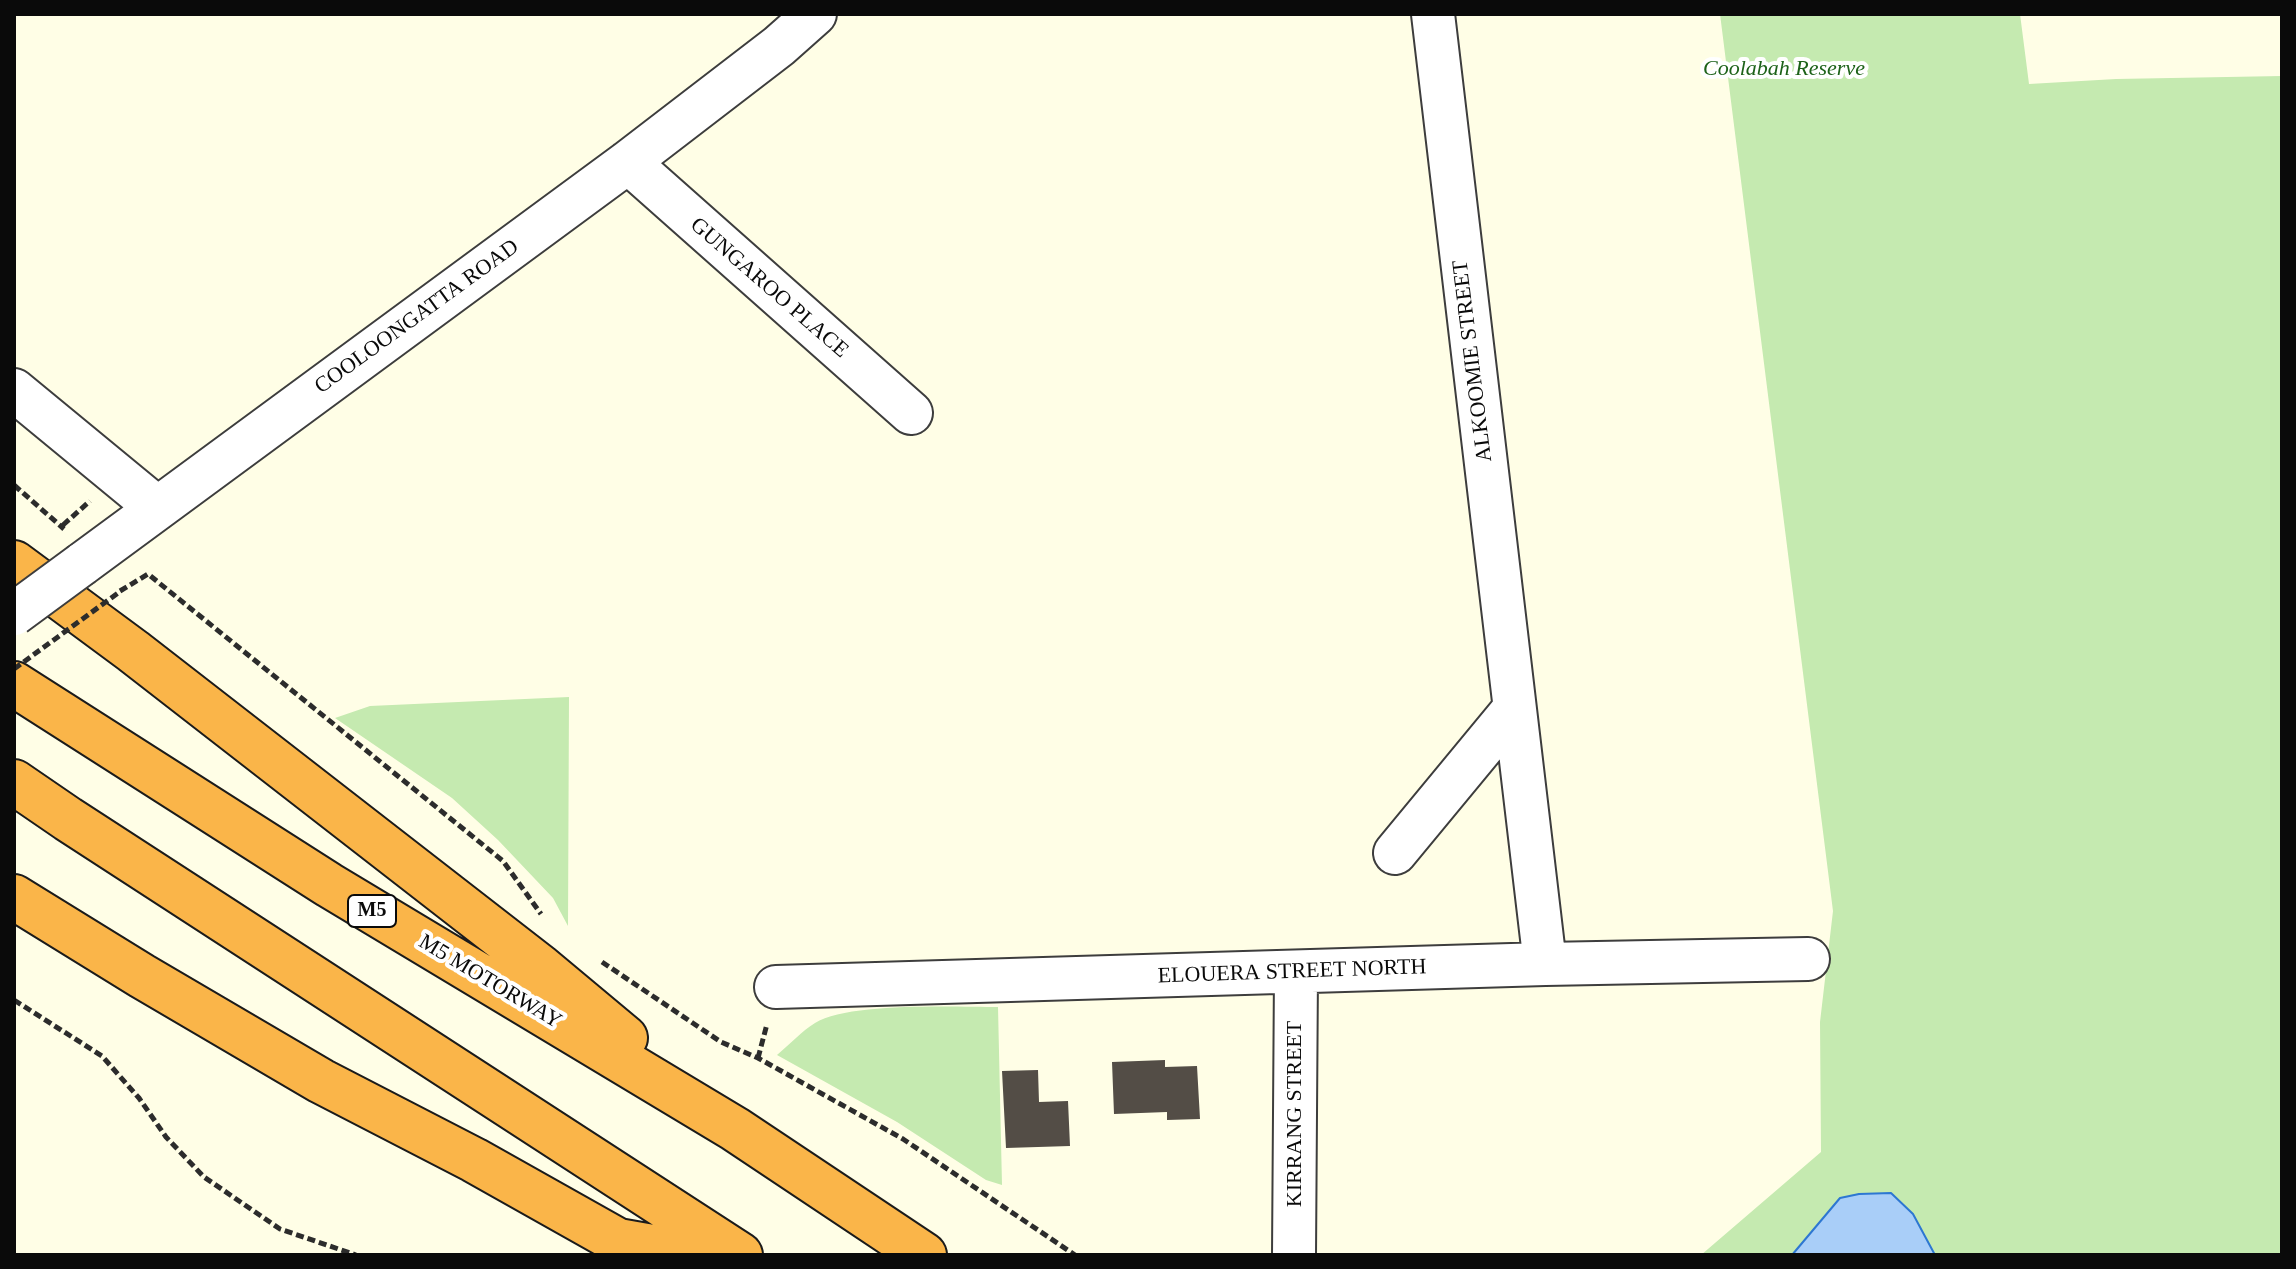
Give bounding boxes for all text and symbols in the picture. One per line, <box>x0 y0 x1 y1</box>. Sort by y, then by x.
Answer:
park label: Coolabah Reserve <box>1703 56 1865 82</box>
street label: GUNGAROO PLACE <box>684 212 854 364</box>
street label: COOLOONGATTA ROAD <box>310 234 524 400</box>
street label: ALKOOMIE STREET <box>1447 258 1499 464</box>
road number: M5 <box>348 895 396 927</box>
street label: M5 MOTORWAY <box>414 929 566 1035</box>
street label: ELOUERA STREET NORTH <box>1157 954 1427 990</box>
street label: KIRRANG STREET <box>1282 1021 1308 1207</box>

